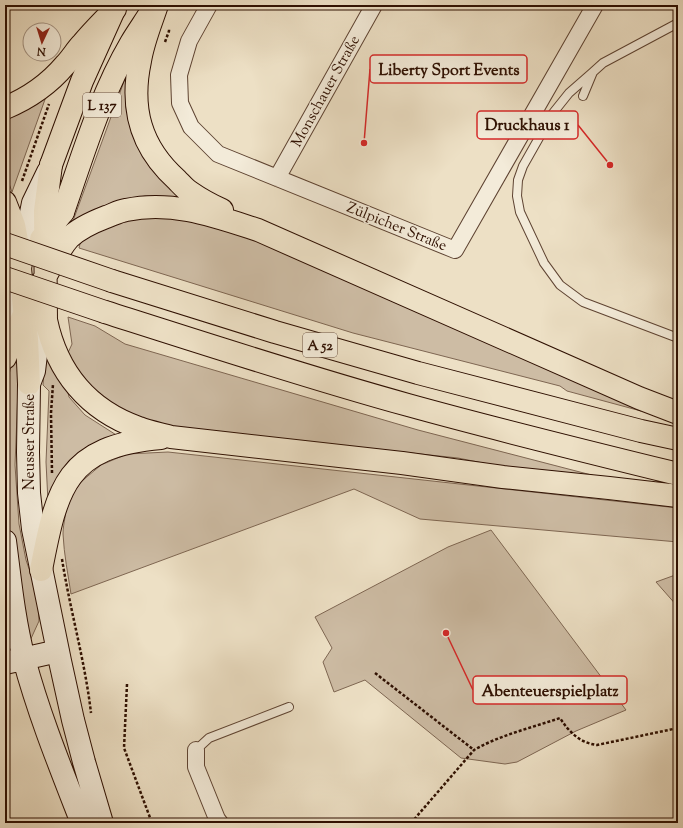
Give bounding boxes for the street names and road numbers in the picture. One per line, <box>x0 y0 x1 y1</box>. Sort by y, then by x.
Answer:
street label: Monschauer Straße <box>287 32 366 151</box>
road number: L 137 <box>83 93 121 117</box>
street label: Zülpicher Straße <box>343 198 450 257</box>
road number: A 52 <box>303 333 337 357</box>
street label: Neusser Straße <box>20 394 41 490</box>

